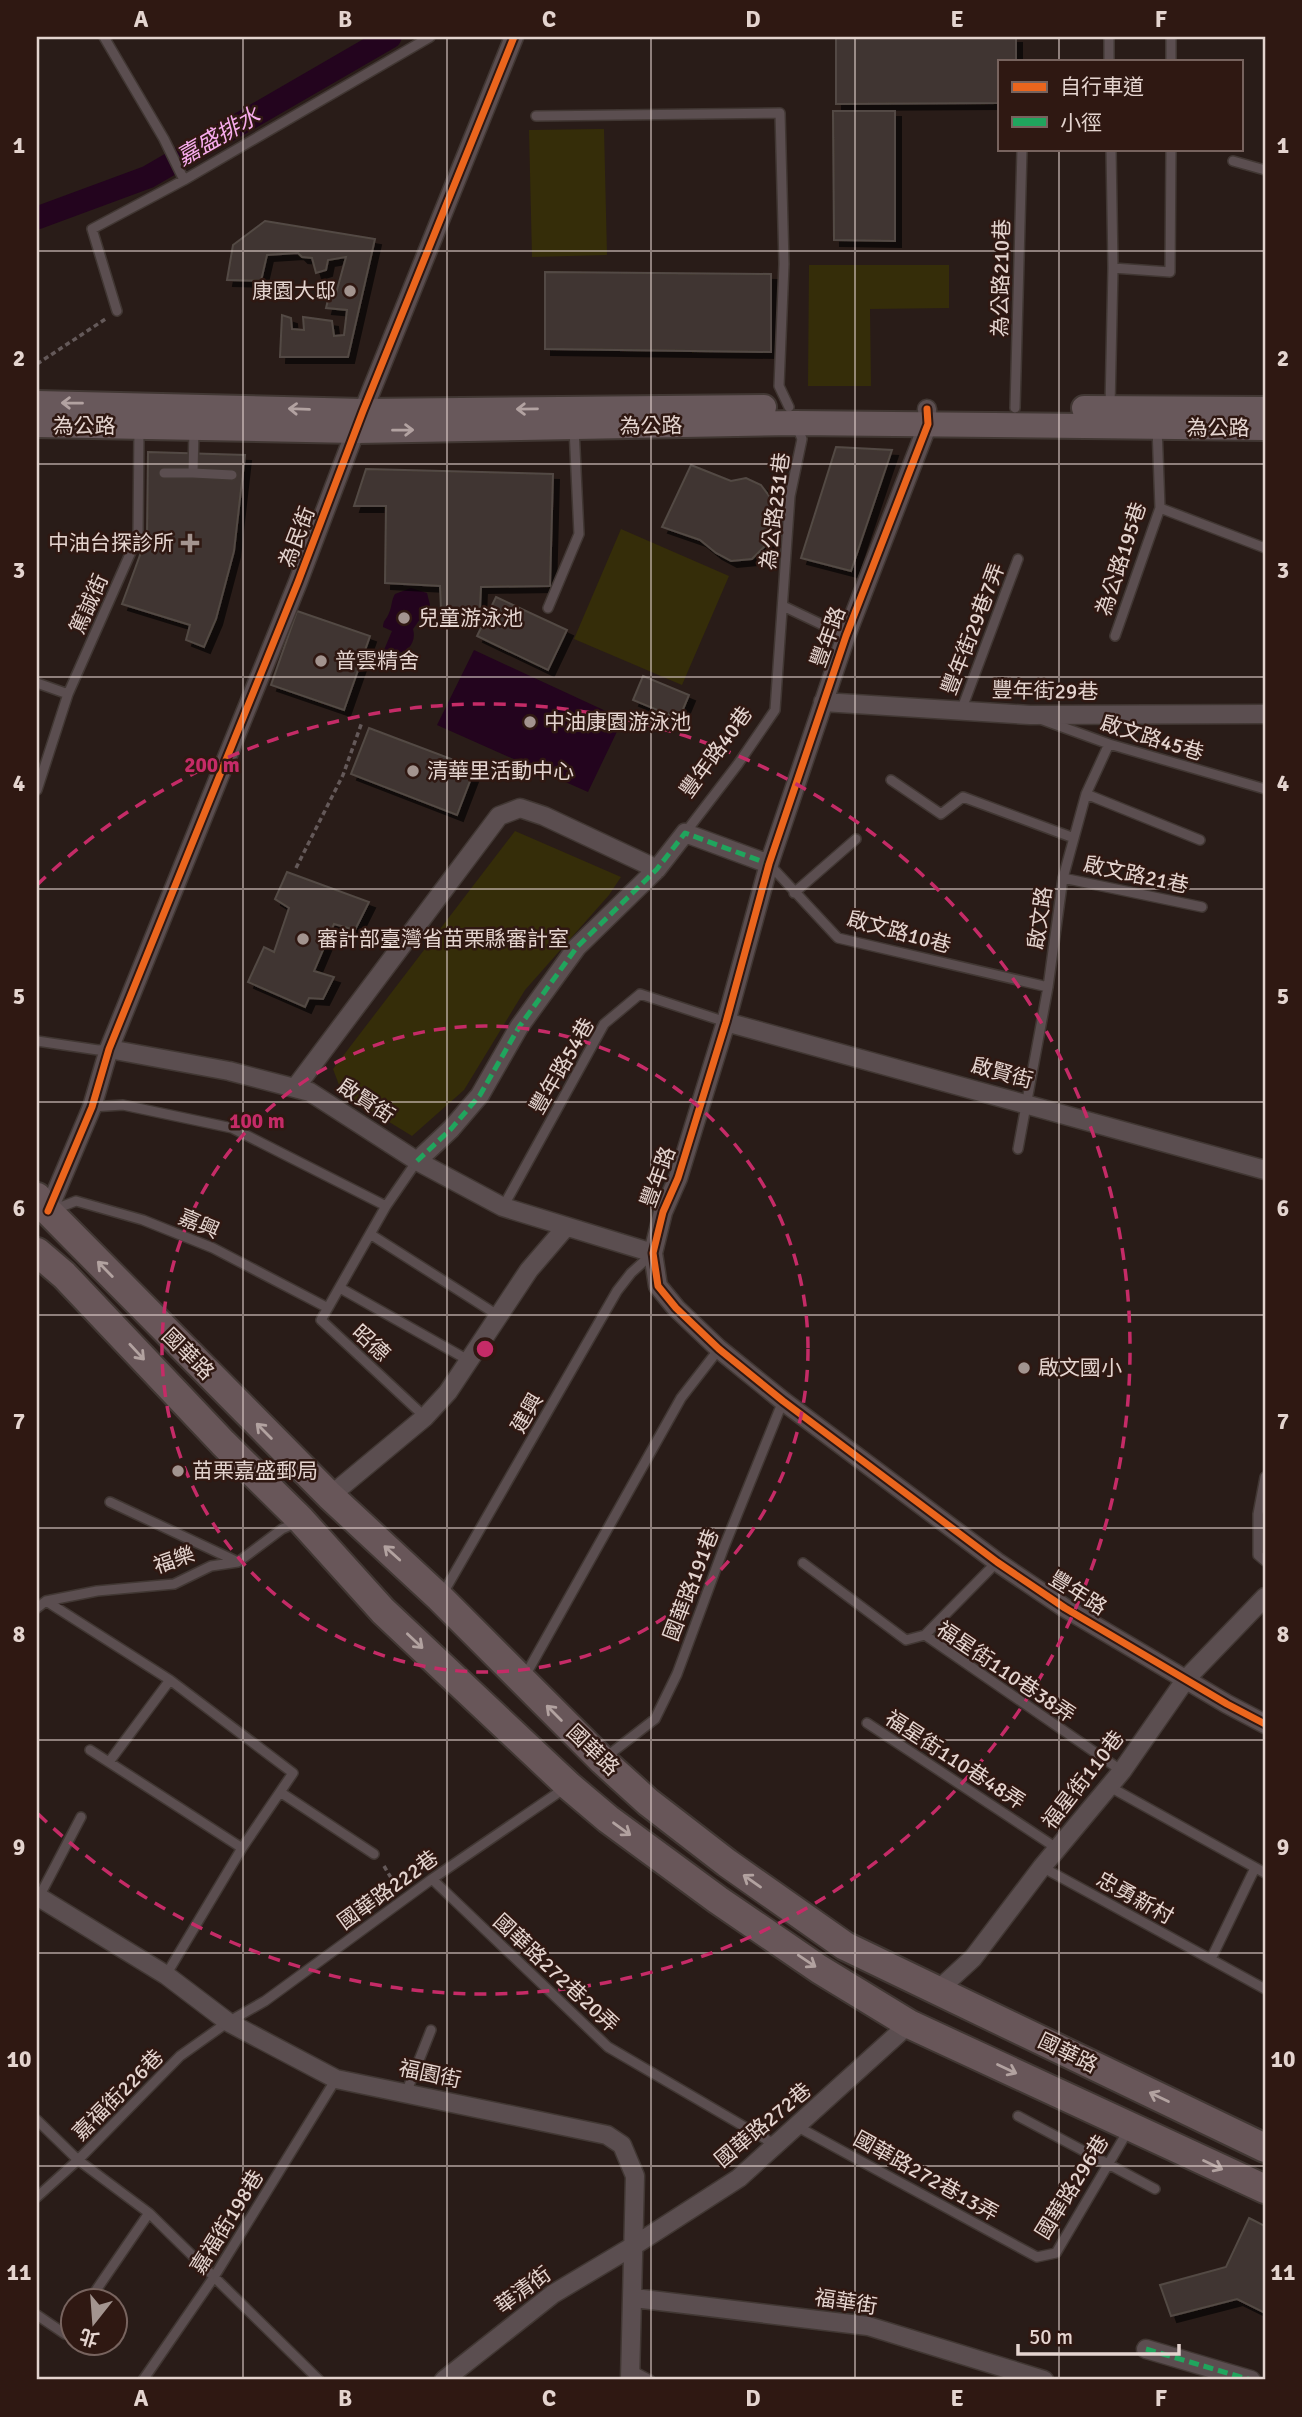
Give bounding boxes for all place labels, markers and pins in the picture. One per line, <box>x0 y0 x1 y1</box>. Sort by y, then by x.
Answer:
place label: 康園大邸 <box>252 278 336 304</box>
marker: 康園大邸 <box>342 283 358 299</box>
place label: 中油台探診所 <box>48 530 174 556</box>
marker: 中油台探診所 <box>180 533 200 553</box>
place label: 兒童游泳池 <box>418 605 523 631</box>
marker: 兒童游泳池 <box>396 610 412 626</box>
place label: 普雲精舍 <box>335 648 419 674</box>
marker: 普雲精舍 <box>313 653 329 669</box>
place label: 中油康園游泳池 <box>544 709 691 735</box>
marker: 中油康園游泳池 <box>522 714 538 730</box>
place label: 清華里活動中心 <box>427 758 574 784</box>
marker: 清華里活動中心 <box>405 763 421 779</box>
place label: 審計部臺灣省苗栗縣審計室 <box>317 926 569 952</box>
marker: 審計部臺灣省苗栗縣審計室 <box>295 931 311 947</box>
centre of rings <box>473 1337 497 1361</box>
place label: 啟文國小 <box>1038 1355 1122 1381</box>
marker: 啟文國小 <box>1016 1360 1032 1376</box>
place label: 苗栗嘉盛郵局 <box>192 1458 318 1484</box>
marker: 苗栗嘉盛郵局 <box>170 1463 186 1479</box>

